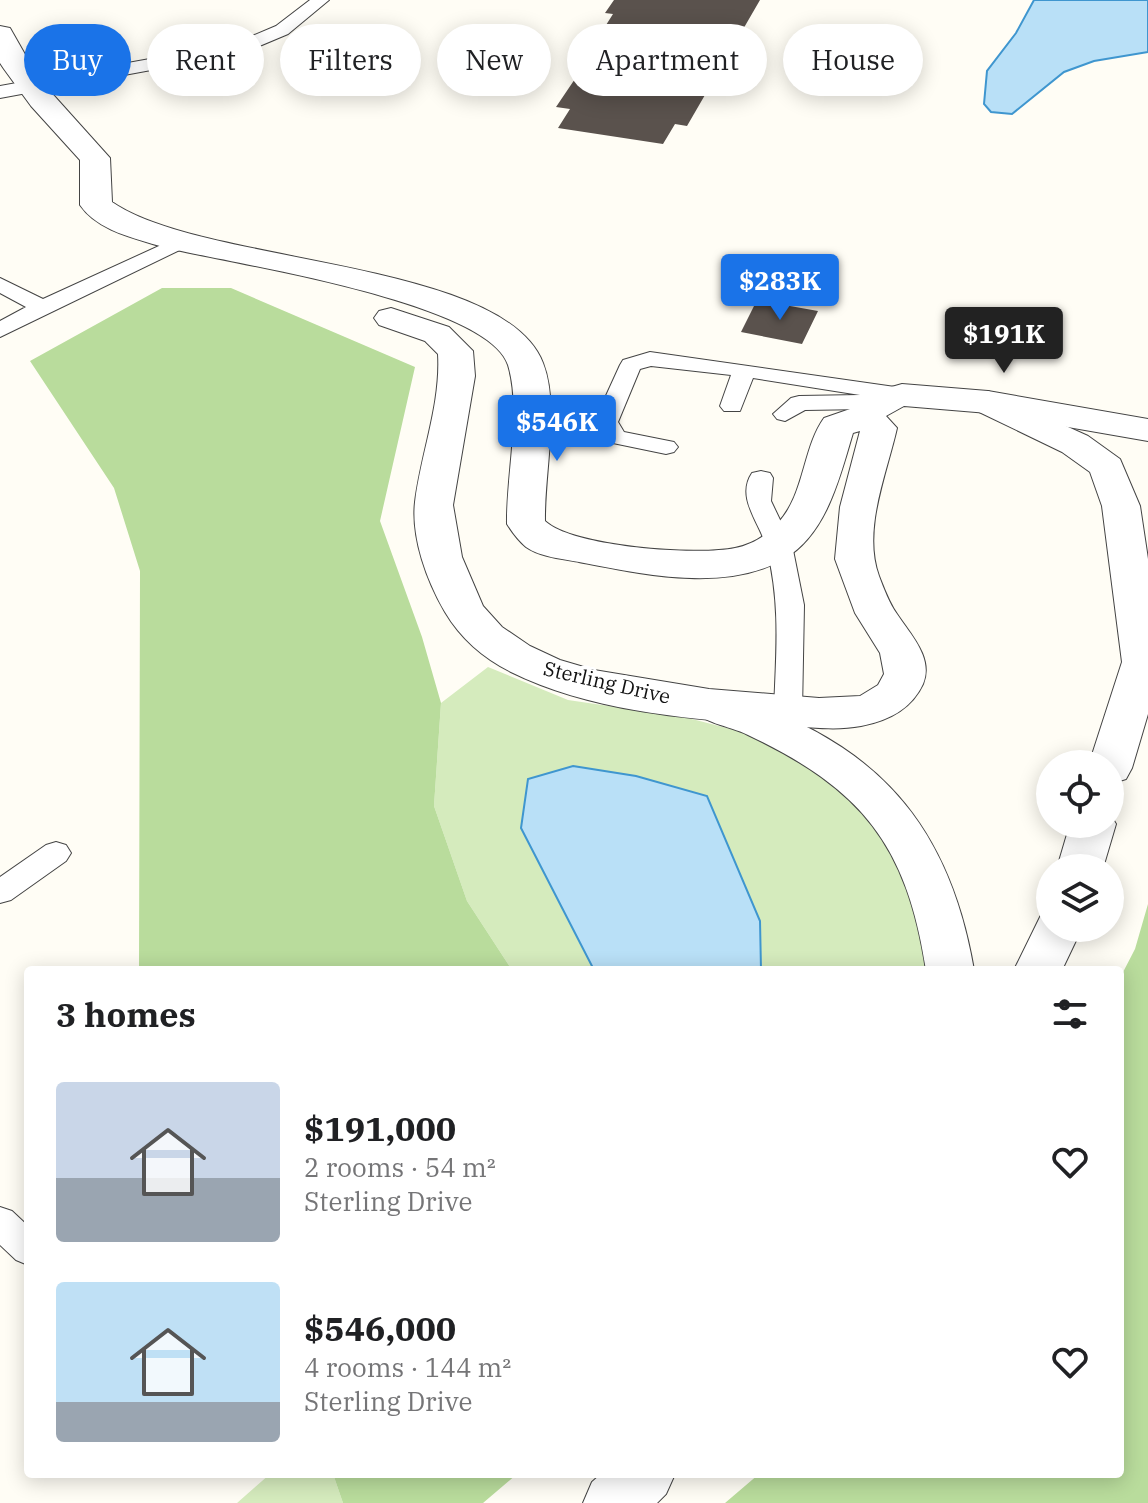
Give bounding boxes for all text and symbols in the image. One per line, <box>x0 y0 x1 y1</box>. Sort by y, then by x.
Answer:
chip: Buy <box>24 24 131 96</box>
chip: Rent <box>147 24 264 96</box>
chip: Filters <box>280 24 421 96</box>
chip: New <box>437 24 551 96</box>
chip: Apartment <box>567 24 767 96</box>
chip: House <box>783 24 923 96</box>
pin: $283K <box>724 254 836 322</box>
text: $283K <box>739 263 821 297</box>
pin: $191K <box>948 307 1060 375</box>
text: $191K <box>963 316 1045 350</box>
pin: $546K <box>501 395 613 463</box>
text: $546K <box>516 404 598 438</box>
street label: Sterling Drive <box>541 654 673 710</box>
map controls <box>1036 750 1124 942</box>
button: locate <box>1036 750 1124 838</box>
button: layers <box>1036 854 1124 942</box>
text: 3 homes <box>56 992 196 1036</box>
icon: filters <box>1048 992 1092 1036</box>
text: $191,000 <box>304 1106 456 1150</box>
icon: home <box>120 1114 216 1210</box>
icon: heart <box>1048 1140 1092 1184</box>
text: 2 rooms · 54 m² <box>304 1150 496 1184</box>
text: Sterling Drive <box>304 1184 472 1218</box>
text: $546,000 <box>304 1306 456 1350</box>
icon: home <box>120 1314 216 1410</box>
icon: heart <box>1048 1340 1092 1384</box>
text: 4 rooms · 144 m² <box>304 1350 511 1384</box>
text: Sterling Drive <box>304 1384 472 1418</box>

